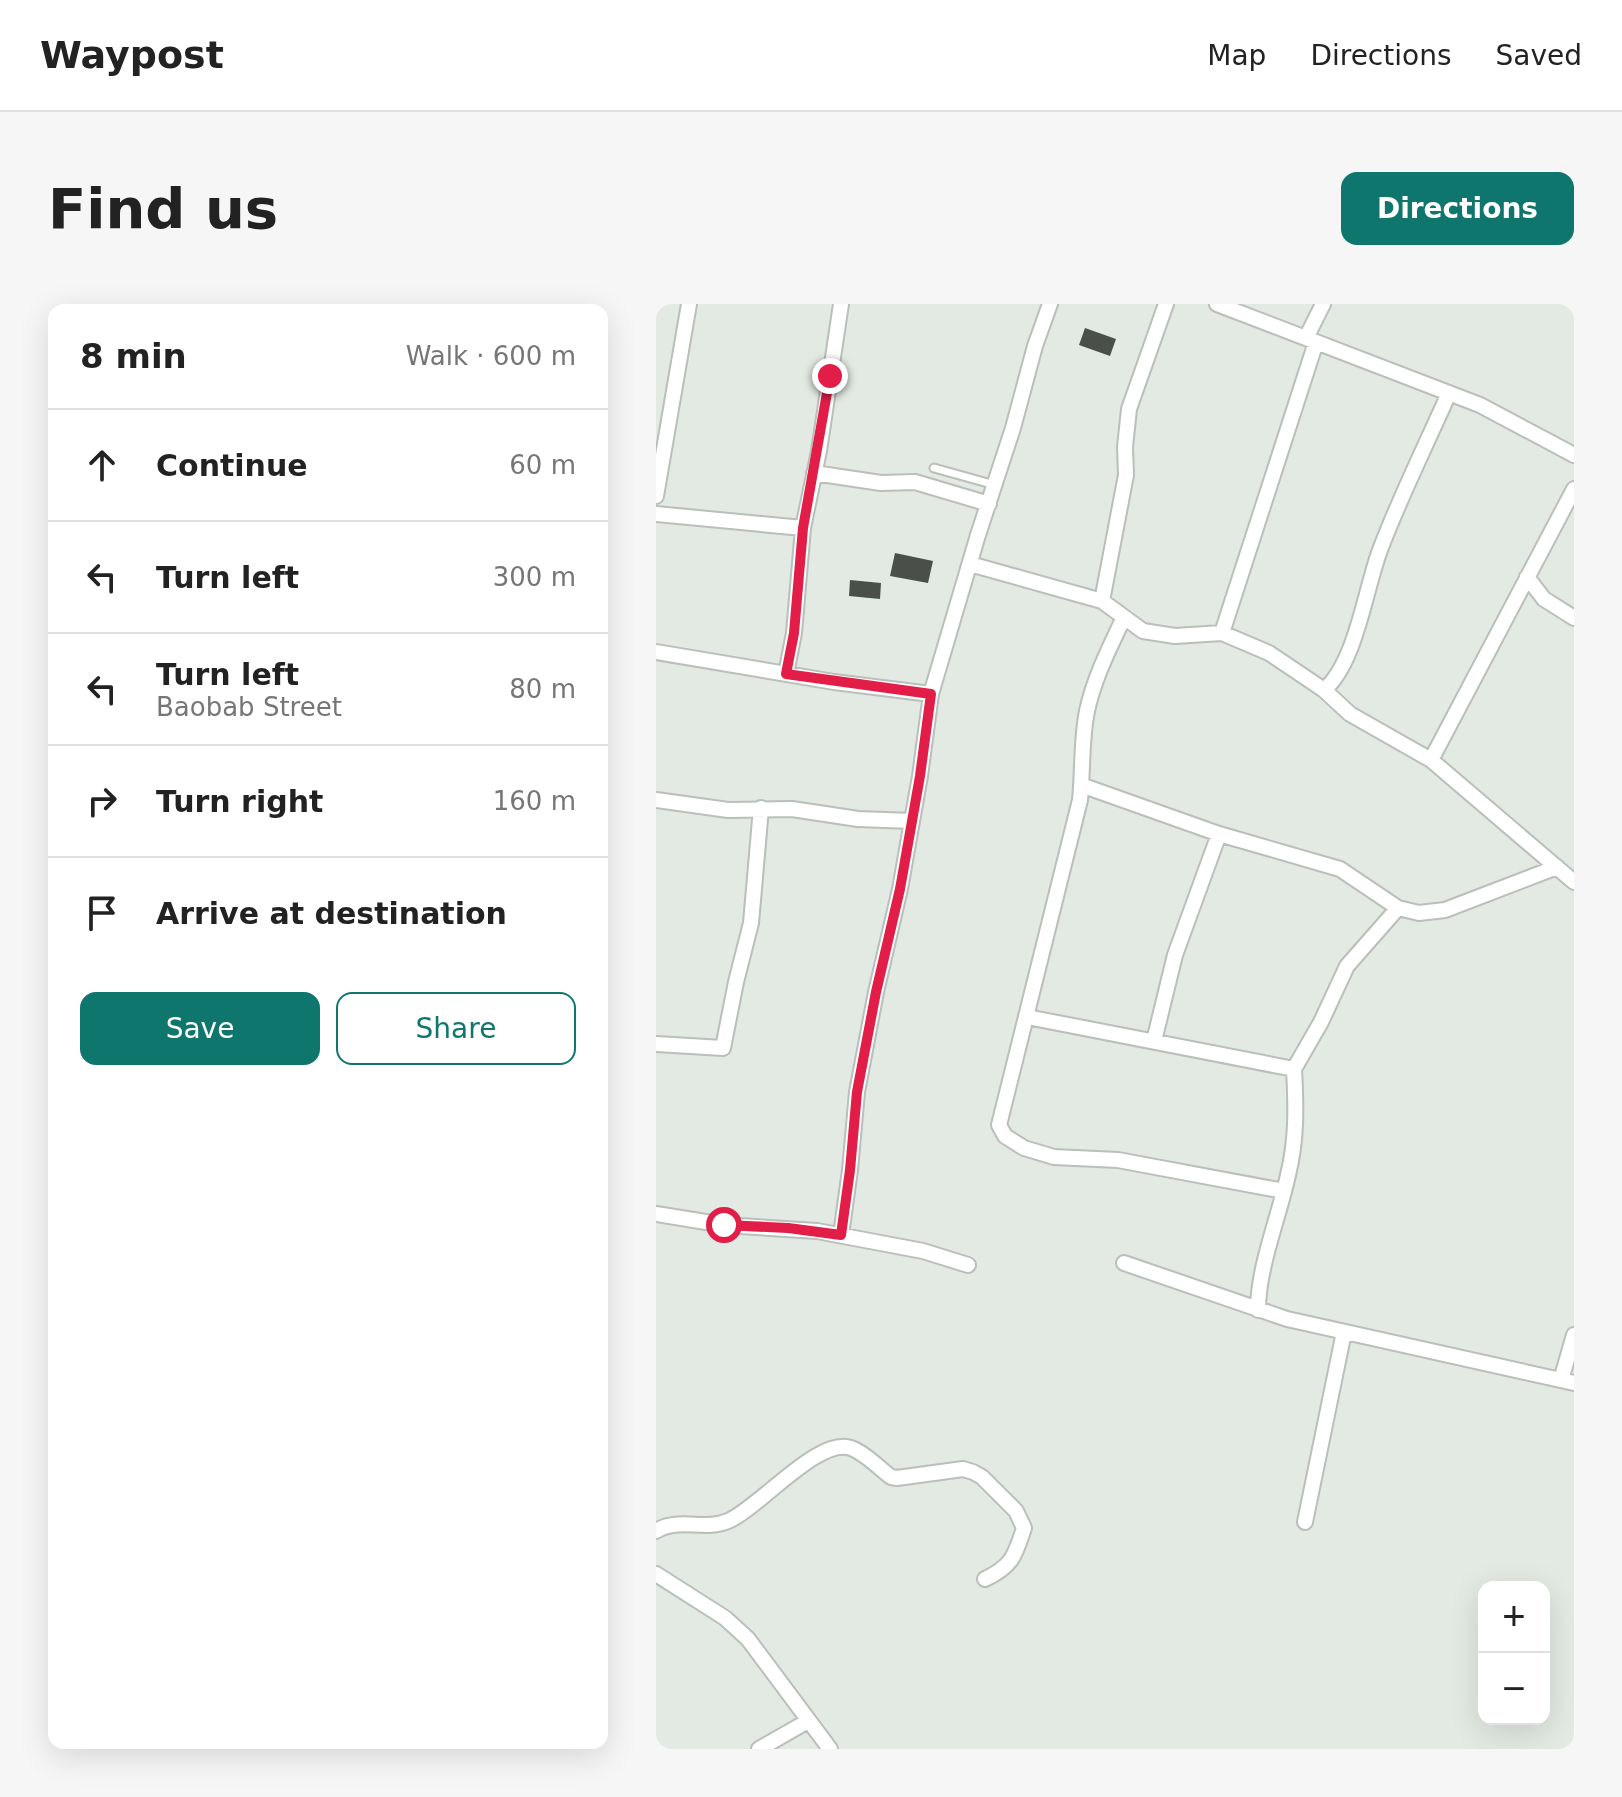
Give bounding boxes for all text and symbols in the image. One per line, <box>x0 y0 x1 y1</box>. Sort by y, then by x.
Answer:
text: Waypost <box>40 33 224 77</box>
text: Map <box>1207 39 1266 72</box>
text: Directions <box>1310 39 1451 72</box>
text: Saved <box>1495 39 1582 72</box>
button: Directions <box>1341 172 1574 245</box>
text: Find us <box>48 176 278 241</box>
text: 8 min <box>80 336 187 376</box>
text: Walk · 600 m <box>406 341 576 371</box>
route end <box>812 358 848 394</box>
icon: ahead <box>80 443 124 487</box>
text: Continue <box>156 448 308 483</box>
text: 60 m <box>509 450 576 480</box>
icon: left <box>80 555 124 599</box>
text: Turn left <box>156 560 299 595</box>
text: 300 m <box>493 562 576 592</box>
text: Turn left <box>156 657 299 692</box>
icon: left <box>80 667 124 711</box>
text: 80 m <box>509 674 576 704</box>
text: Baobab Street <box>156 692 342 722</box>
icon: right <box>80 779 124 823</box>
text: Turn right <box>156 784 323 819</box>
text: 160 m <box>493 786 576 816</box>
icon: arrive <box>80 891 124 935</box>
text: Arrive at destination <box>156 896 507 931</box>
button: Save <box>80 992 320 1065</box>
button: Share <box>336 992 576 1065</box>
route start <box>706 1207 742 1243</box>
map controls <box>1478 1581 1550 1725</box>
button: + <box>1478 1581 1550 1653</box>
button: − <box>1478 1653 1550 1725</box>

